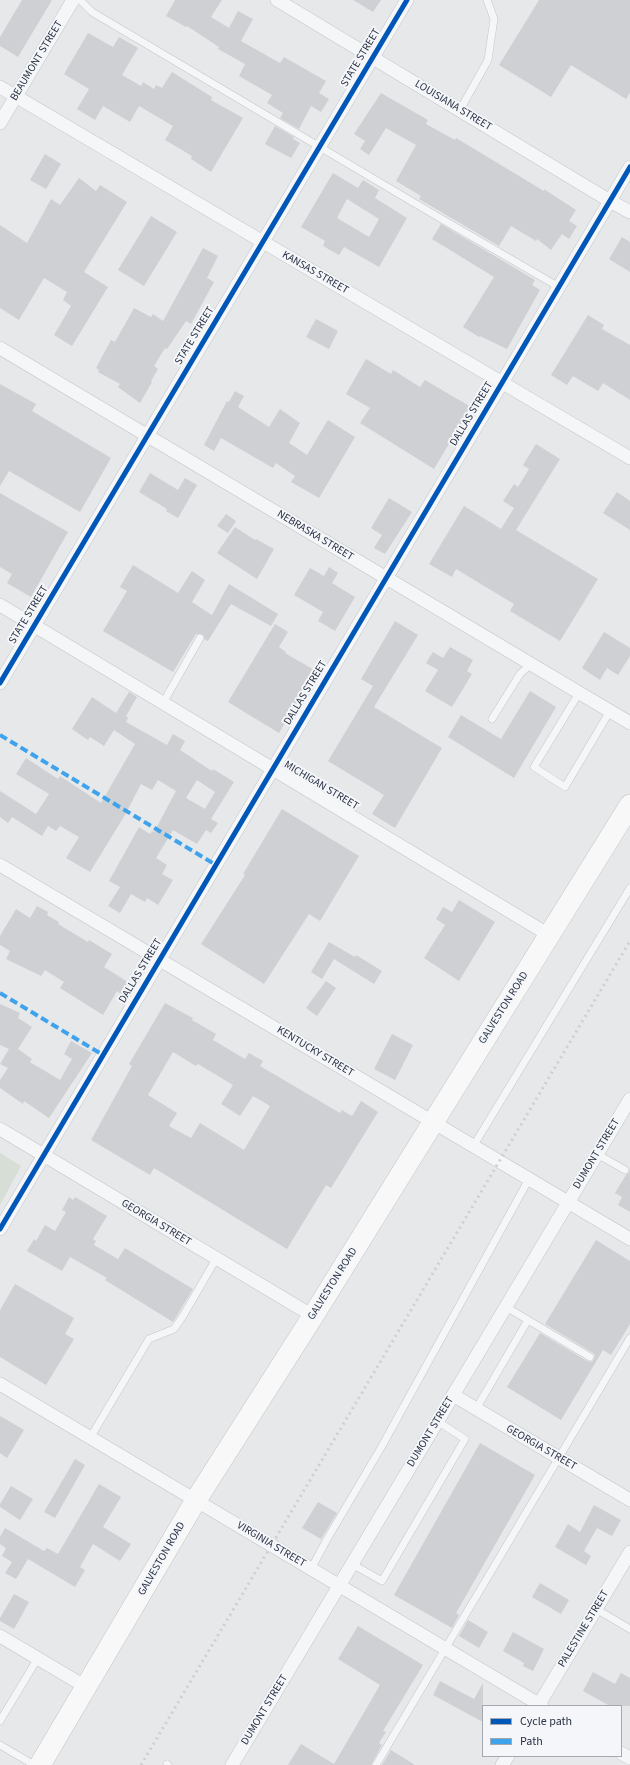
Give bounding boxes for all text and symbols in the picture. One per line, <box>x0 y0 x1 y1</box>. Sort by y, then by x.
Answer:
street label: BEAUMONT STREET <box>8 19 66 103</box>
street label: STATE STREET <box>338 26 384 90</box>
street label: LOUISIANA STREET <box>412 78 494 134</box>
street label: KANSAS STREET <box>279 249 351 297</box>
street label: STATE STREET <box>172 304 218 368</box>
street label: DALLAS STREET <box>448 379 496 449</box>
street label: NEBRASKA STREET <box>274 508 356 564</box>
street label: STATE STREET <box>6 583 52 647</box>
street label: DALLAS STREET <box>282 658 330 728</box>
street label: MICHIGAN STREET <box>281 759 361 813</box>
street label: DALLAS STREET <box>117 936 165 1006</box>
street label: GALVESTON ROAD <box>476 969 532 1047</box>
street label: KENTUCKY STREET <box>274 1024 356 1080</box>
street label: DUMONT STREET <box>571 1116 623 1192</box>
street label: GEORGIA STREET <box>119 1197 193 1249</box>
street label: GALVESTON ROAD <box>305 1245 361 1323</box>
street label: DUMONT STREET <box>405 1394 457 1470</box>
street label: GEORGIA STREET <box>503 1422 579 1474</box>
street label: VIRGINIA STREET <box>234 1519 308 1571</box>
street label: GALVESTON ROAD <box>136 1520 188 1598</box>
street label: PALESTINE STREET <box>556 1588 612 1670</box>
street label: DUMONT STREET <box>239 1672 291 1748</box>
legend <box>482 1705 622 1757</box>
text: Cycle path <box>520 1713 572 1730</box>
text: Path <box>520 1733 543 1750</box>

